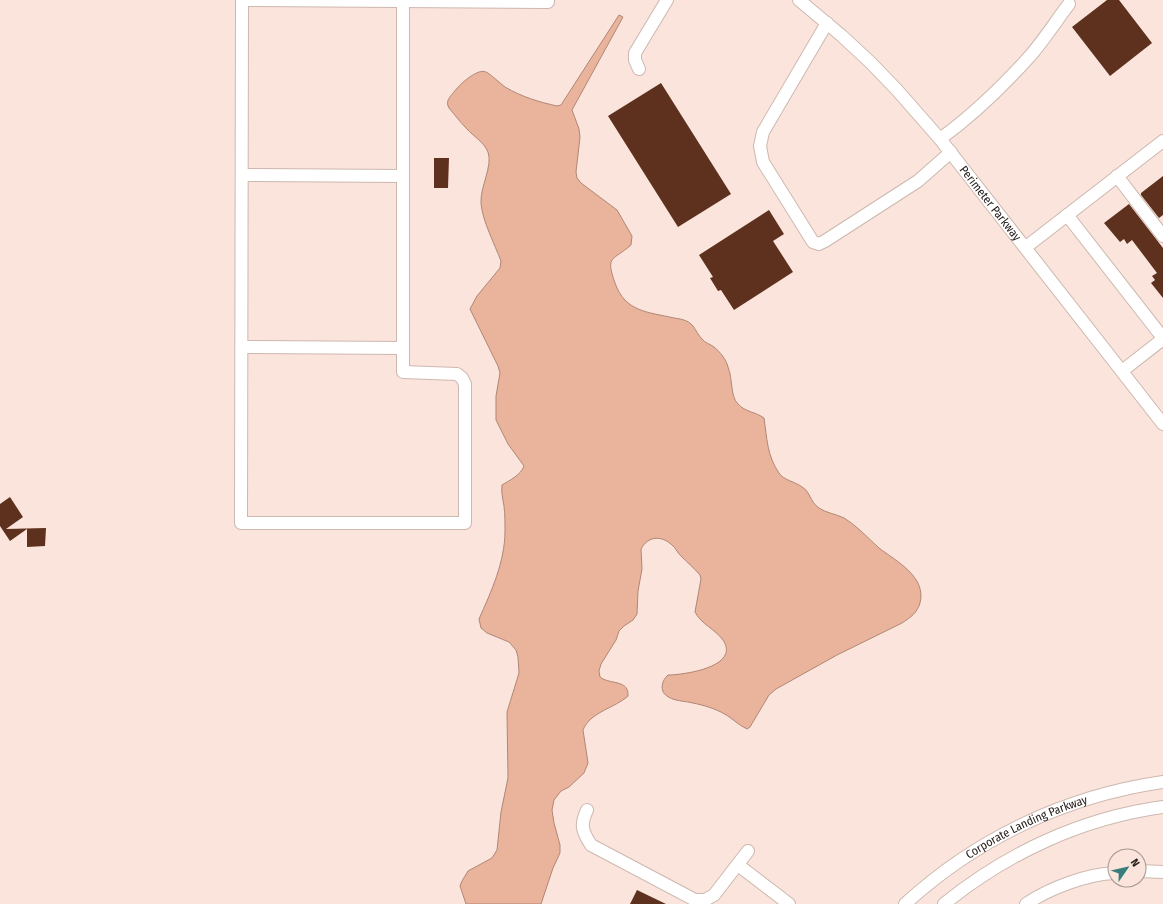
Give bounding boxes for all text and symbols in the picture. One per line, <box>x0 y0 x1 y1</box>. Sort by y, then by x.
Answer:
street label: Perimeter Parkway <box>957 163 1024 244</box>
street label: Corporate Landing Parkway <box>963 792 1090 862</box>
north arrow <box>1107 848 1147 888</box>
text: N <box>1128 856 1142 869</box>

